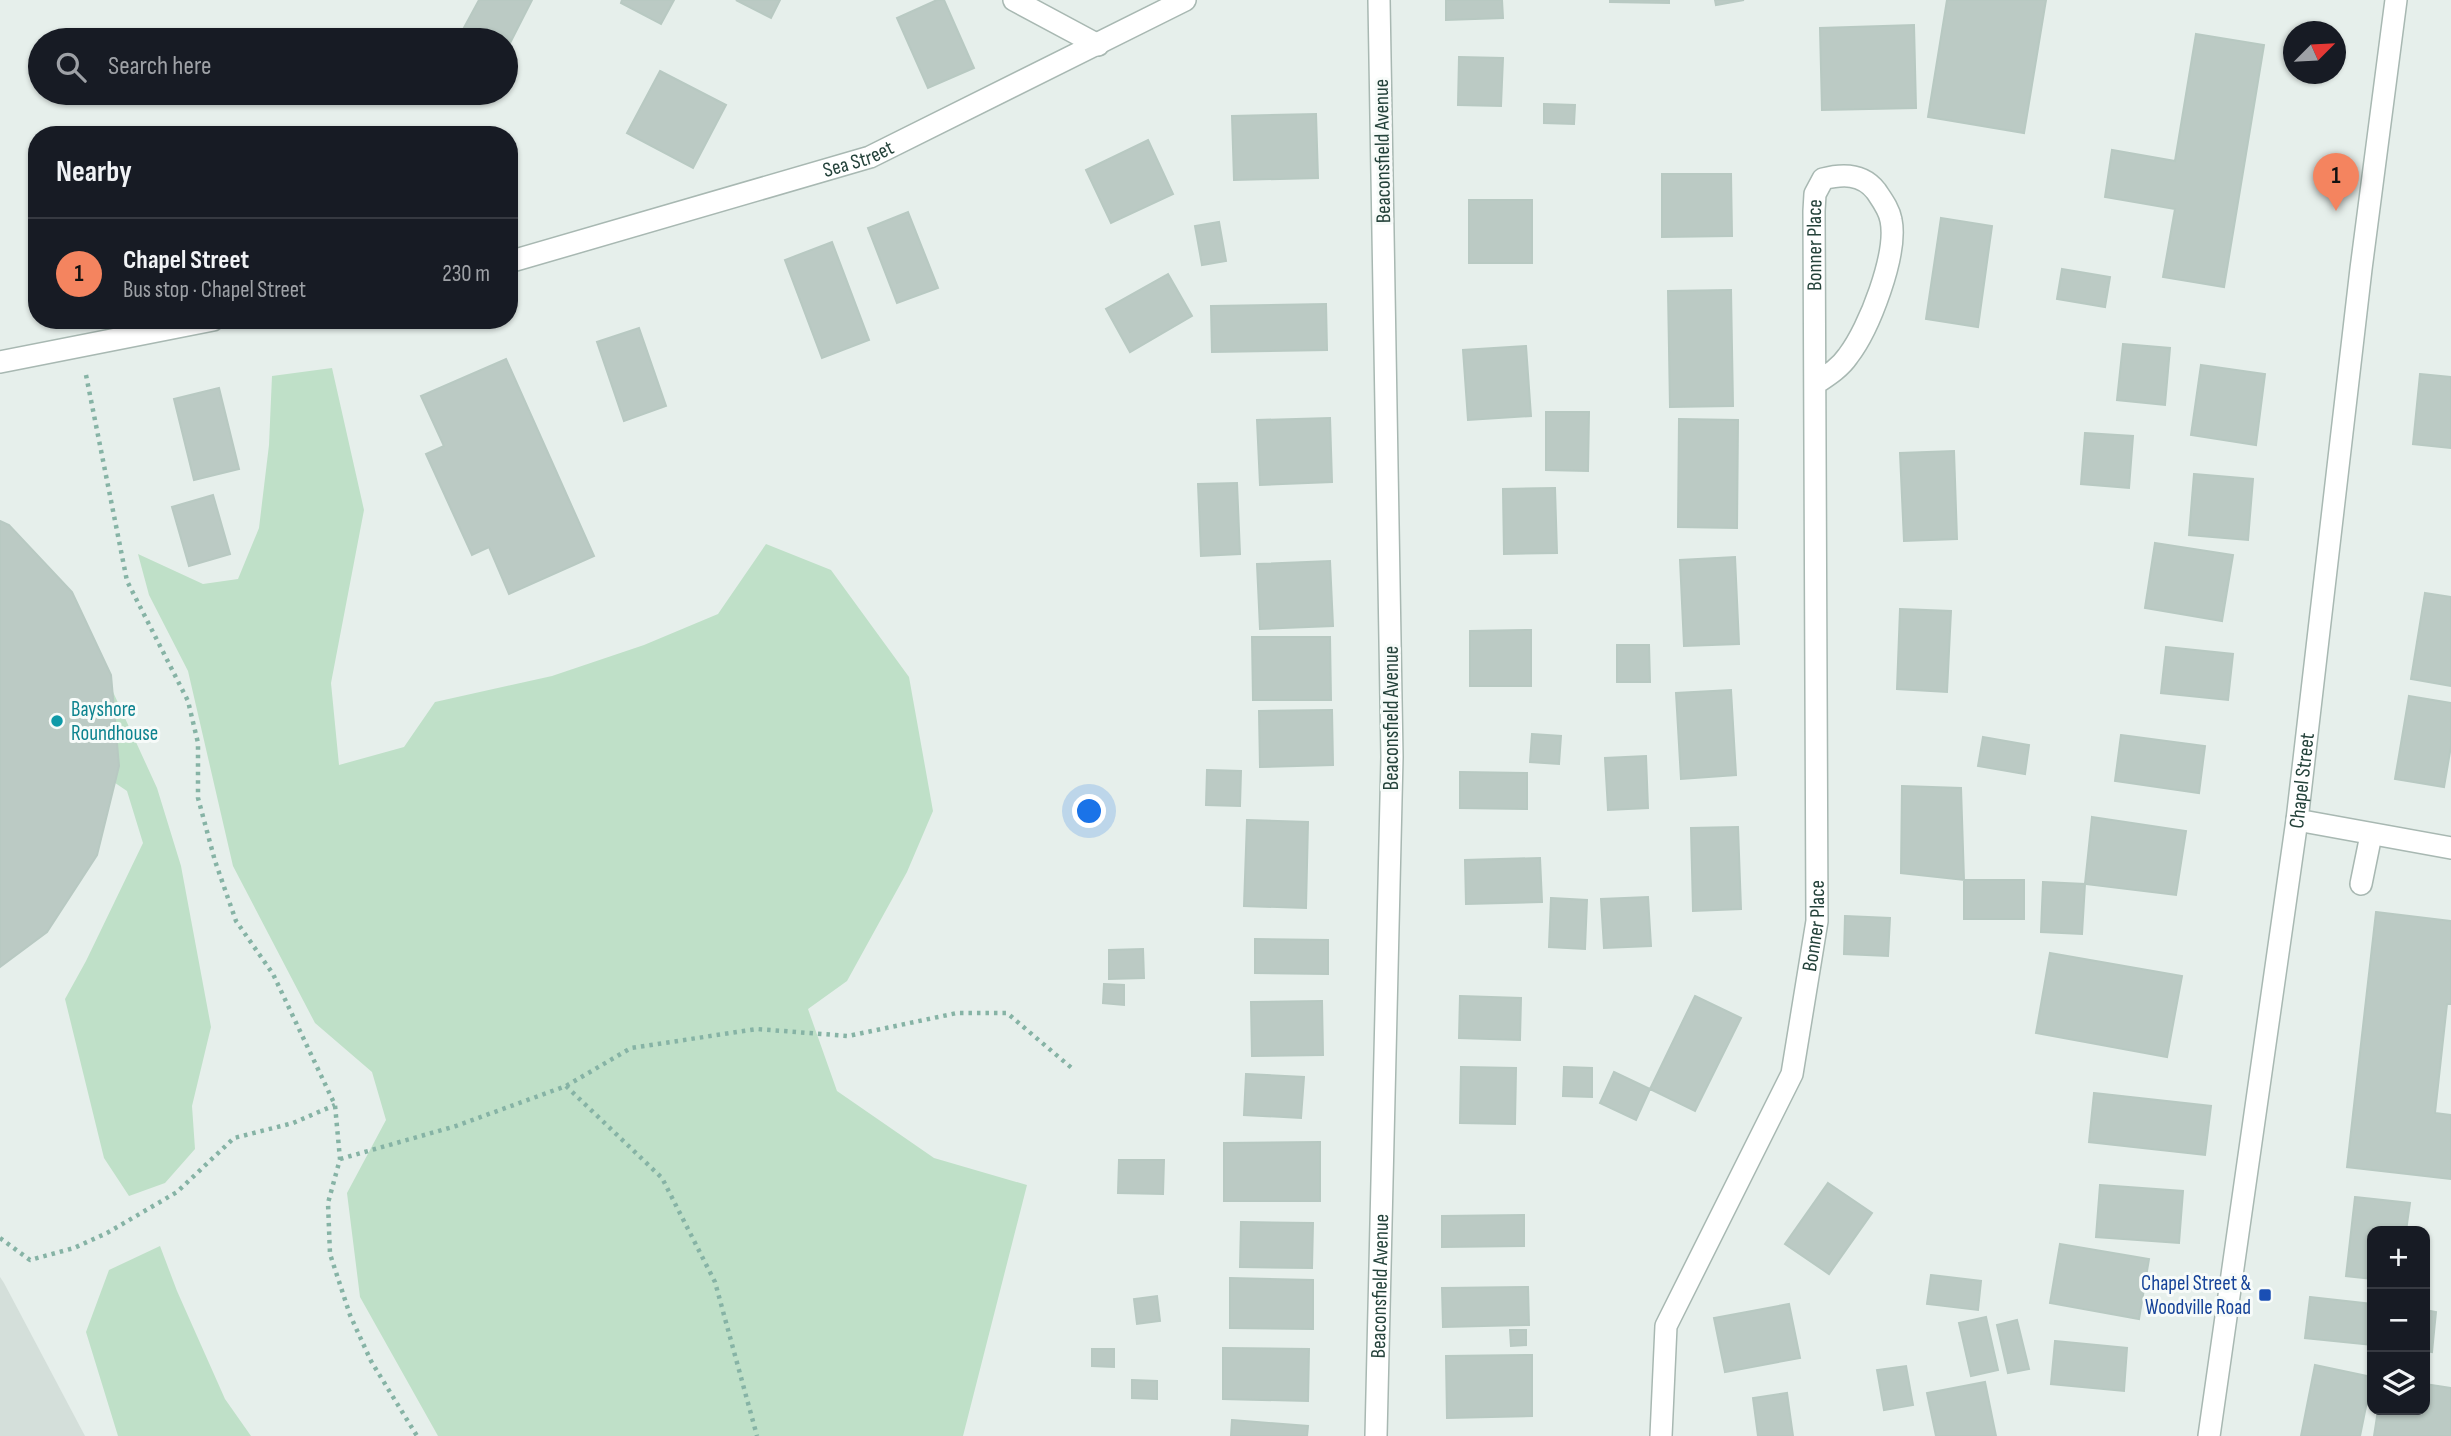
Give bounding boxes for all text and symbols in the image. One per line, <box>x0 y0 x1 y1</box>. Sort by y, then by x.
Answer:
north arrow <box>2283 21 2346 84</box>
search box <box>28 28 518 105</box>
icon: search <box>52 48 90 86</box>
text: Search here <box>108 51 211 82</box>
street label: Beaconsfield Avenue <box>1369 79 1396 223</box>
street label: Sea Street <box>820 135 898 183</box>
pin: 1 <box>2313 153 2359 211</box>
text: Nearby <box>56 154 132 190</box>
street label: Bonner Place <box>1802 198 1828 291</box>
text: Chapel Street <box>123 245 249 276</box>
text: 1 <box>74 260 84 288</box>
text: 230 m <box>442 260 490 288</box>
text: Bus stop · Chapel Street <box>123 276 306 304</box>
street label: Beaconsfield Avenue <box>1379 646 1404 790</box>
place label: Bayshore Roundhouse <box>71 697 158 746</box>
marker: Bayshore Roundhouse <box>49 713 65 729</box>
street label: Chapel Street <box>2284 731 2320 830</box>
your location <box>1072 794 1106 828</box>
street label: Bonner Place <box>1797 880 1830 973</box>
street label: Beaconsfield Avenue <box>1366 1213 1394 1359</box>
map controls <box>2367 1226 2430 1415</box>
button: + <box>2367 1226 2430 1289</box>
place label: Chapel Street & Woodville Road <box>2141 1271 2251 1320</box>
marker: Chapel Street & Woodville Road <box>2257 1287 2273 1303</box>
button: − <box>2367 1289 2430 1352</box>
button: layers <box>2367 1352 2430 1415</box>

